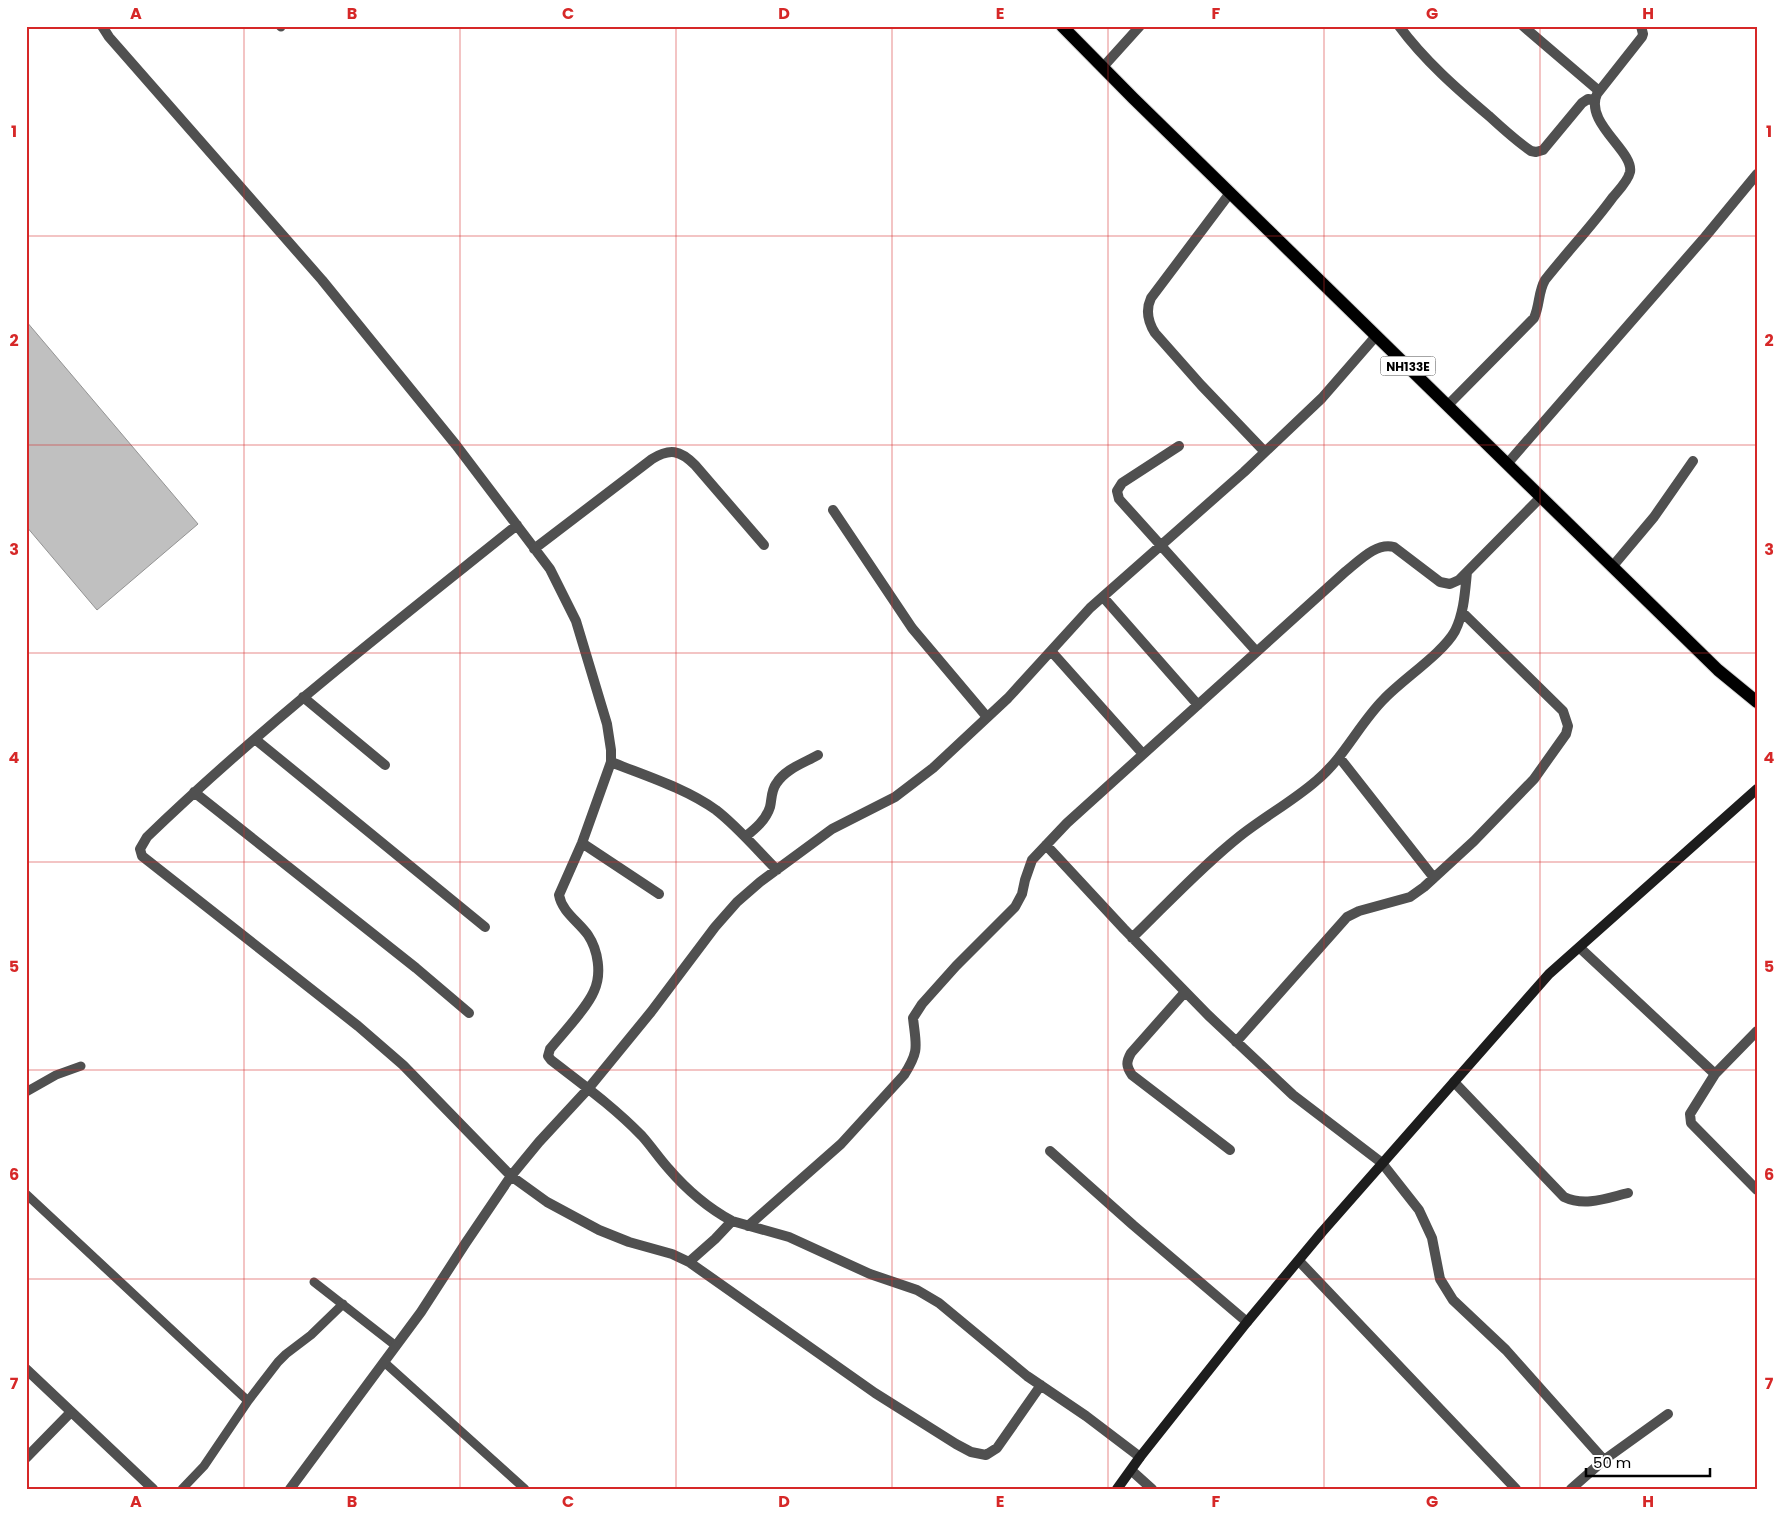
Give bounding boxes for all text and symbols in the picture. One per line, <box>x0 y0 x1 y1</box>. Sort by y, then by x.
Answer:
text: A <box>130 2 142 25</box>
text: B <box>347 2 357 25</box>
text: C <box>562 2 574 25</box>
text: D <box>778 2 790 25</box>
text: E <box>996 2 1004 25</box>
text: F <box>1212 2 1221 25</box>
text: G <box>1426 2 1438 25</box>
text: H <box>1642 2 1654 25</box>
text: 1 <box>11 120 17 143</box>
text: 1 <box>1766 120 1772 143</box>
text: 2 <box>9 329 19 352</box>
text: 2 <box>1764 329 1774 352</box>
road number: NH133E <box>1380 356 1436 376</box>
text: 3 <box>9 538 19 561</box>
text: 3 <box>1764 538 1774 561</box>
text: 4 <box>9 746 20 769</box>
text: 4 <box>1764 746 1775 769</box>
text: 5 <box>9 955 19 978</box>
text: 5 <box>1764 955 1774 978</box>
text: 6 <box>9 1163 19 1186</box>
text: 6 <box>1764 1163 1774 1186</box>
text: 7 <box>10 1372 19 1395</box>
text: 7 <box>1765 1372 1774 1395</box>
scale bar <box>1586 1445 1709 1477</box>
text: 50 m <box>1593 1452 1631 1473</box>
text: A <box>130 1490 142 1513</box>
text: B <box>347 1490 357 1513</box>
text: C <box>562 1490 574 1513</box>
text: D <box>778 1490 790 1513</box>
text: E <box>996 1490 1004 1513</box>
text: F <box>1212 1490 1221 1513</box>
text: G <box>1426 1490 1438 1513</box>
text: H <box>1642 1490 1654 1513</box>

